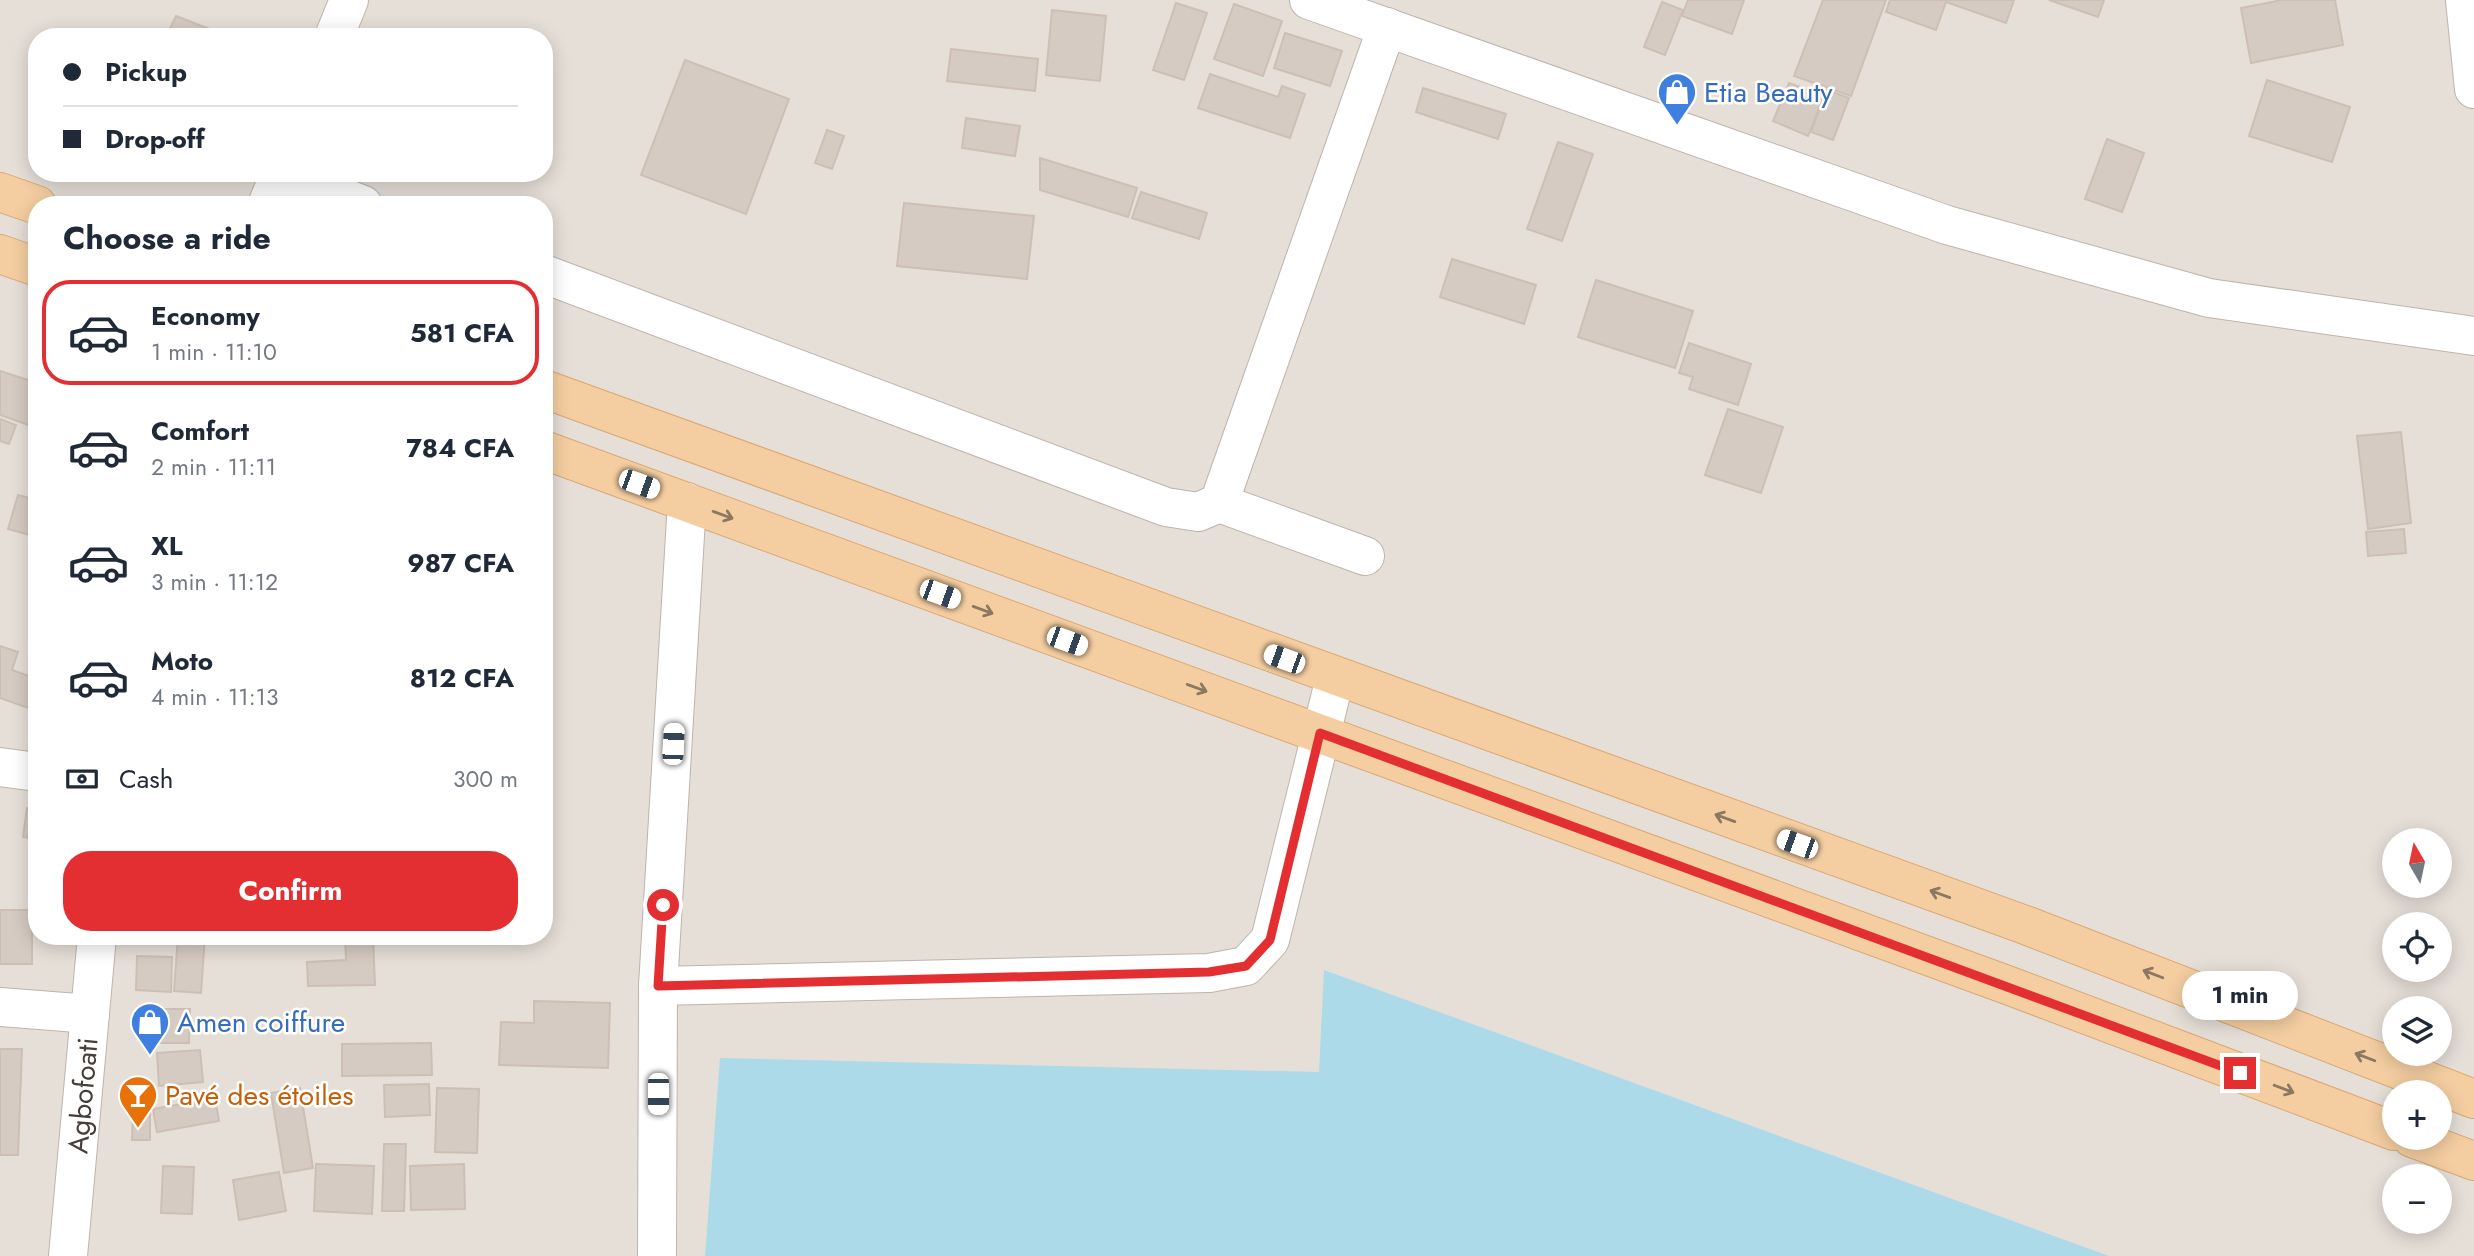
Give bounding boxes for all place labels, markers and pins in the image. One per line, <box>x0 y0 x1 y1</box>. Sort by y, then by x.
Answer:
shop icon: Etia Beauty <box>1656 71 1698 126</box>
place label: Etia Beauty <box>1704 72 1833 113</box>
shop icon: Amen coiffure <box>129 1001 171 1056</box>
place label: Amen coiffure <box>177 1002 345 1043</box>
bar icon: Pavé des étoiles <box>117 1074 159 1129</box>
place label: Pavé des étoiles <box>165 1075 353 1116</box>

